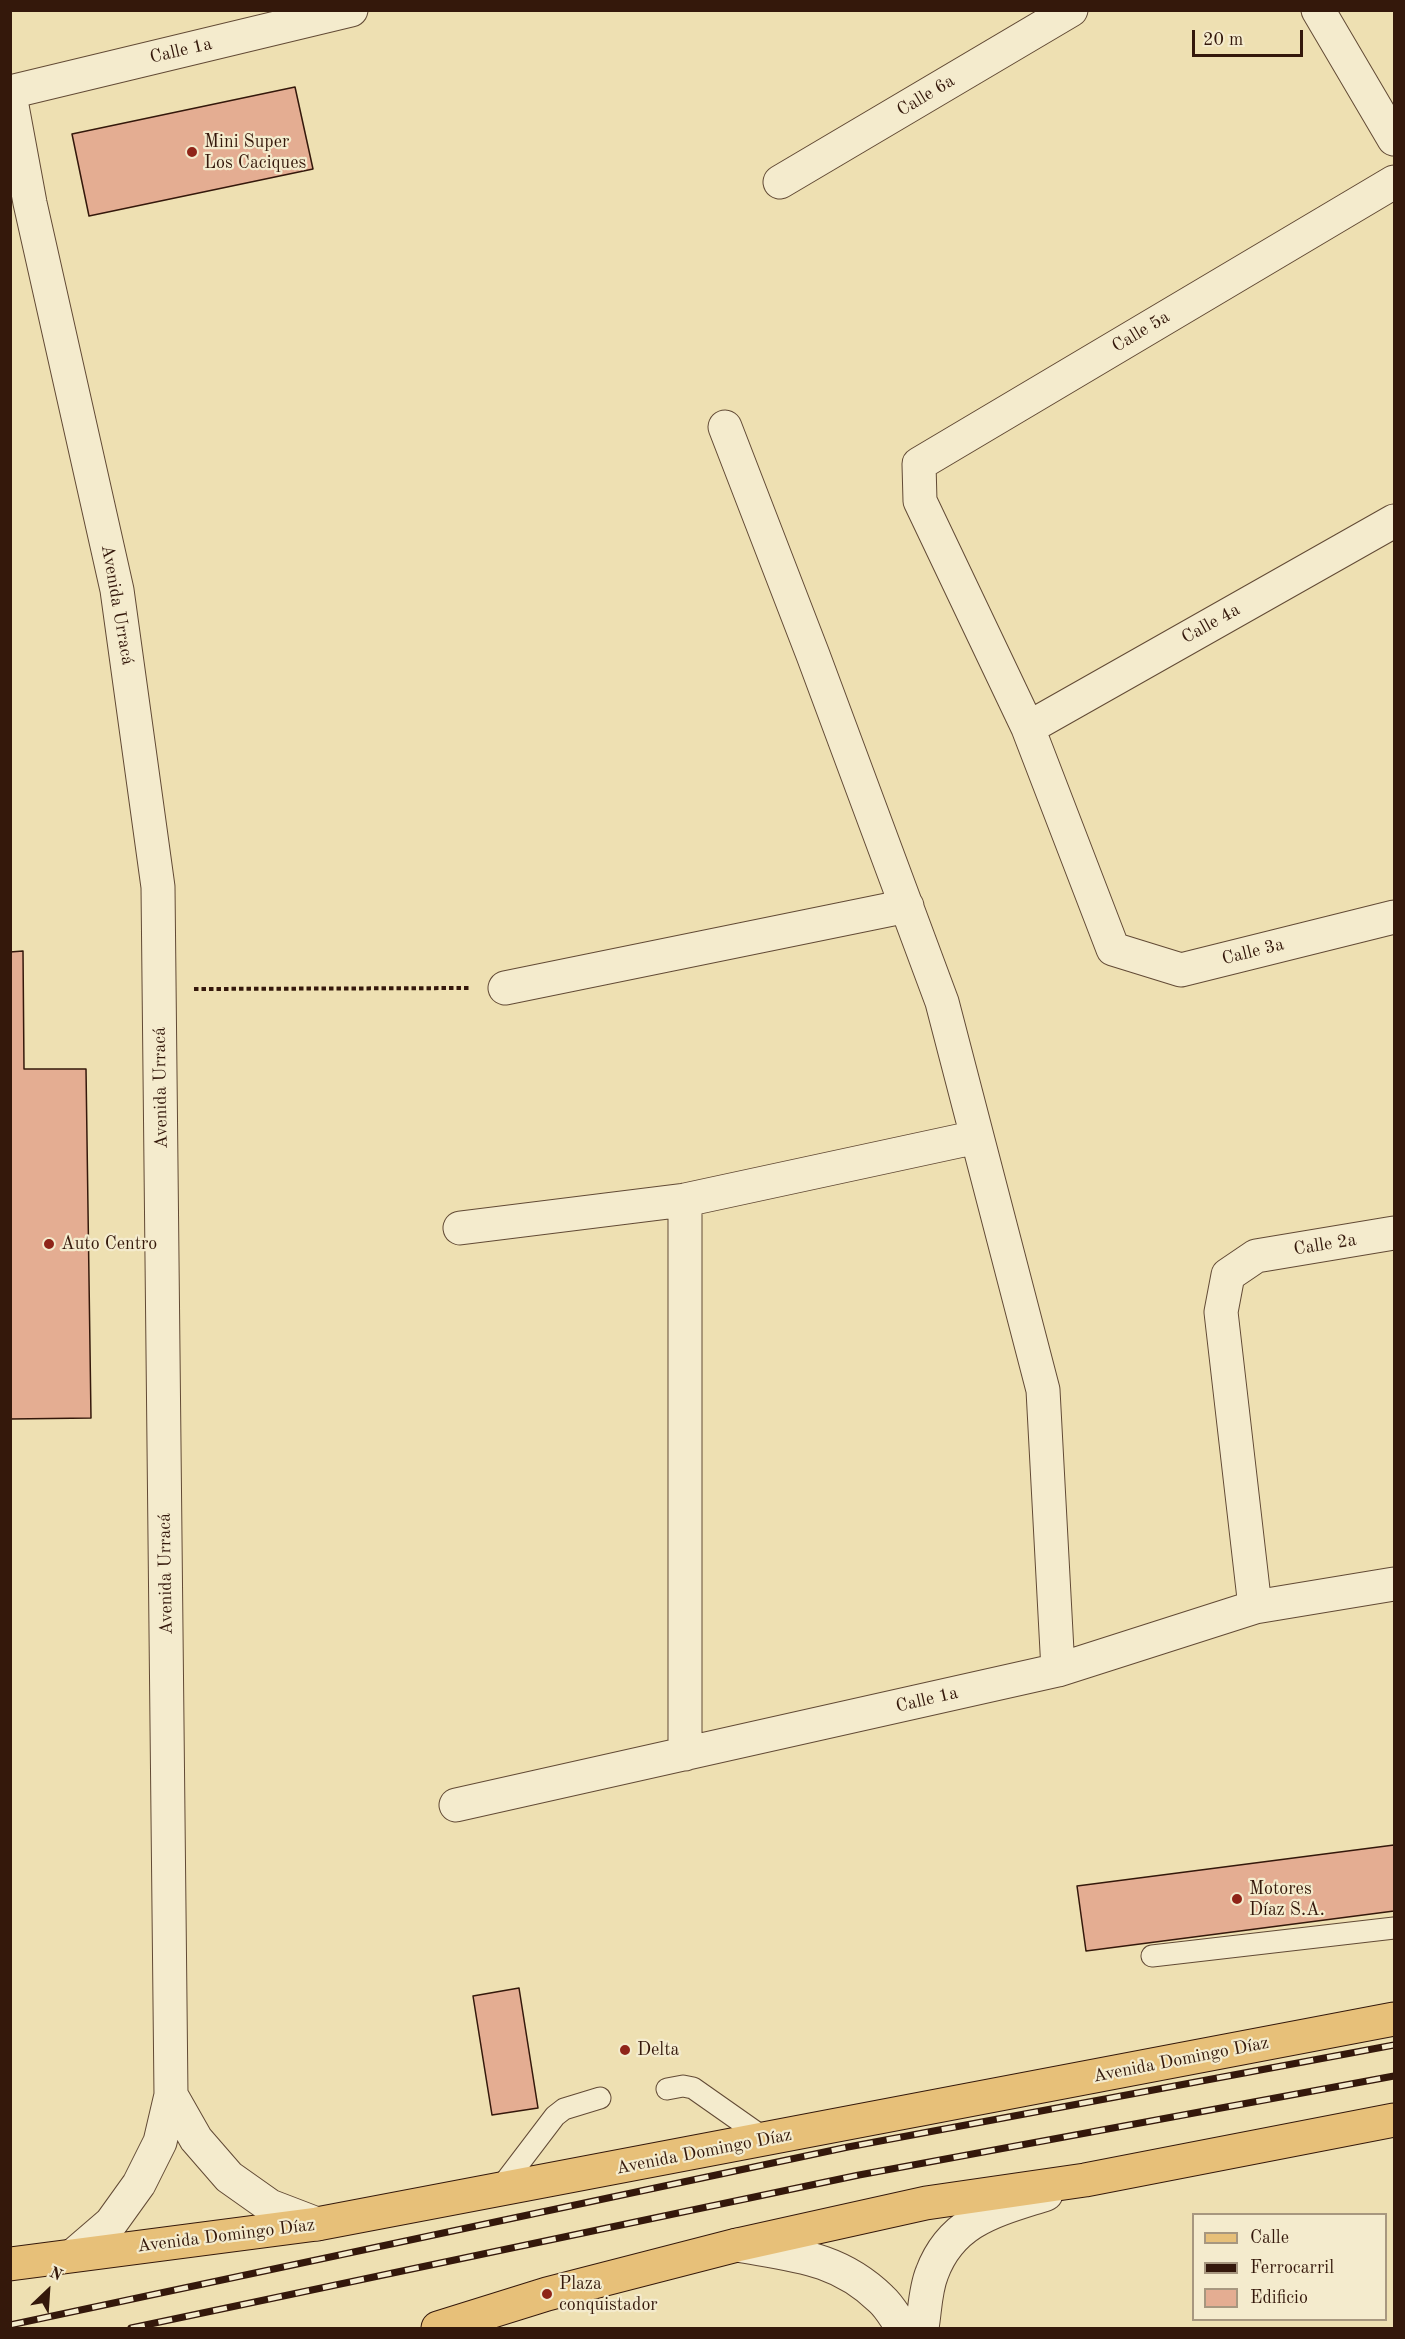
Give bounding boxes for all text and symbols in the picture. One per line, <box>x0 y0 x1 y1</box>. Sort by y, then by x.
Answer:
scale bar <box>1195 18 1306 56</box>
text: 20 m <box>1203 31 1243 49</box>
street label: Calle 1a <box>148 33 214 69</box>
street label: Calle 6a <box>893 70 959 122</box>
place label: Mini Super Los Caciques <box>204 131 306 174</box>
marker: Mini Super Los Caciques <box>185 145 199 159</box>
street label: Calle 5a <box>1108 306 1174 358</box>
street label: Avenida Urracá <box>96 543 138 667</box>
street label: Calle 4a <box>1178 599 1244 649</box>
street label: Calle 3a <box>1220 934 1286 970</box>
street label: Avenida Urracá <box>149 1027 173 1149</box>
street label: Calle 2a <box>1292 1229 1358 1261</box>
place label: Auto Centro <box>61 1233 157 1255</box>
marker: Auto Centro <box>42 1237 56 1251</box>
street label: Avenida Urracá <box>154 1513 178 1635</box>
street label: Calle 1a <box>894 1682 960 1718</box>
place label: Motores Díaz S.A. <box>1249 1878 1325 1920</box>
marker: Motores Díaz S.A. <box>1230 1892 1244 1906</box>
street label: Avenida Domingo Díaz <box>1091 2032 1271 2088</box>
place label: Delta <box>637 2039 679 2061</box>
marker: Delta <box>618 2043 632 2057</box>
street label: Avenida Domingo Díaz <box>614 2124 794 2180</box>
legend <box>1192 2213 1387 2321</box>
street label: Avenida Domingo Díaz <box>136 2214 316 2258</box>
text: Calle <box>1250 2229 1289 2247</box>
text: Ferrocarril <box>1250 2259 1334 2277</box>
north arrow <box>18 2261 78 2321</box>
text: N <box>47 2265 65 2285</box>
place label: Plaza conquistador <box>559 2273 658 2316</box>
marker: Plaza conquistador <box>540 2287 554 2301</box>
text: Edificio <box>1250 2289 1308 2307</box>

